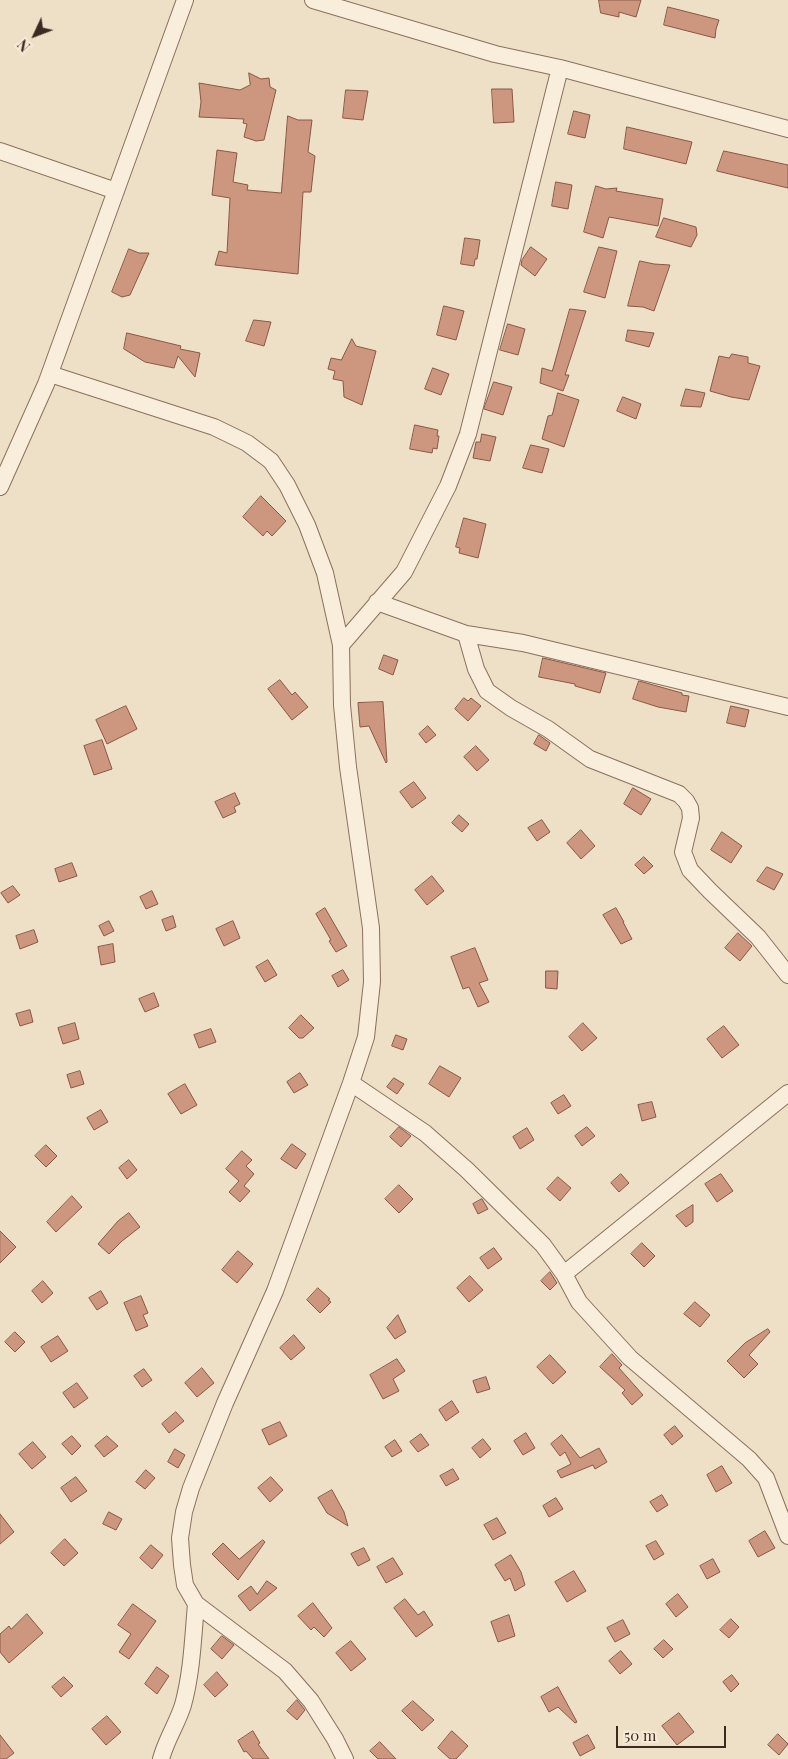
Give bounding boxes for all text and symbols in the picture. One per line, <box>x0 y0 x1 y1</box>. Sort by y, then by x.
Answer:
north arrow <box>10 10 60 60</box>
text: N <box>13 35 34 56</box>
scale bar <box>618 1716 728 1748</box>
text: 50 m <box>624 1725 656 1745</box>

